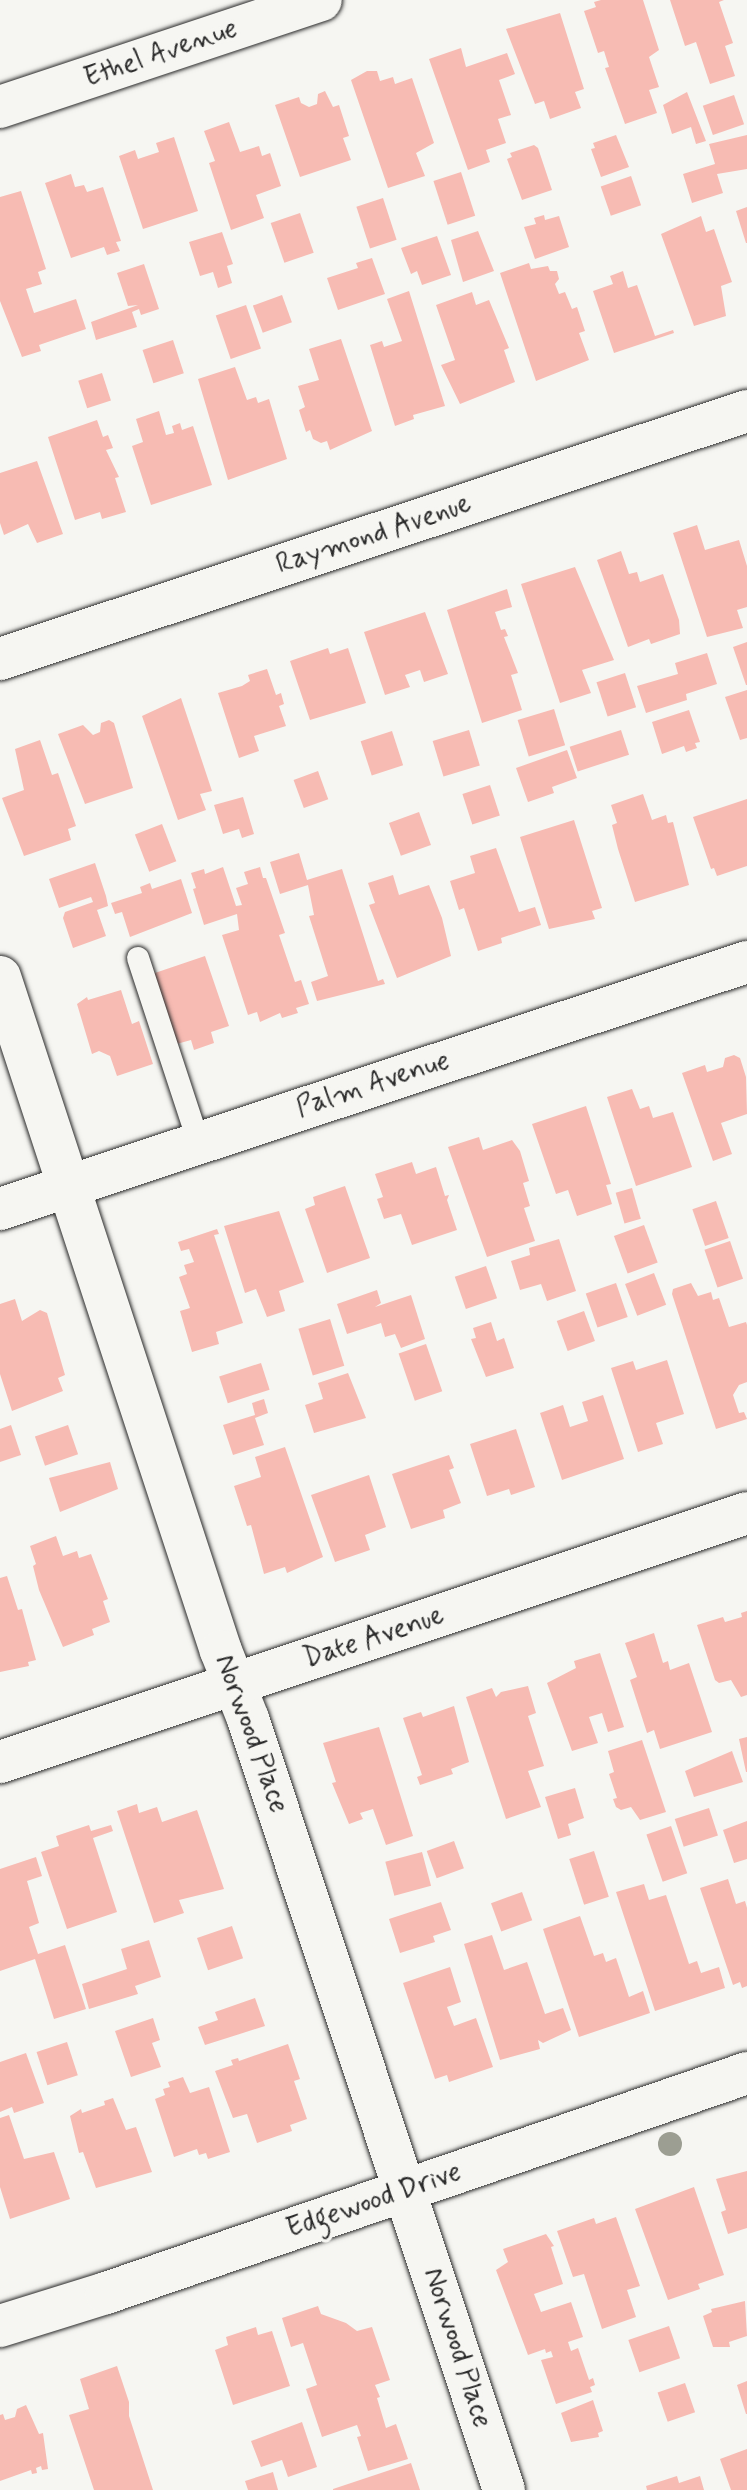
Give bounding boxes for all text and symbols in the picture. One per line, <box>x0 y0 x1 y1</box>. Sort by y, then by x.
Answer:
street label: Ethel Avenue <box>82 13 240 95</box>
street label: Raymond Avenue <box>269 487 479 583</box>
street label: Palm Avenue <box>290 1044 456 1126</box>
street label: Date Avenue <box>297 1599 451 1677</box>
street label: Norwood Place <box>207 1650 295 1818</box>
street label: Edgewood Drive <box>283 2156 465 2246</box>
street label: Norwood Place <box>415 2263 499 2433</box>

